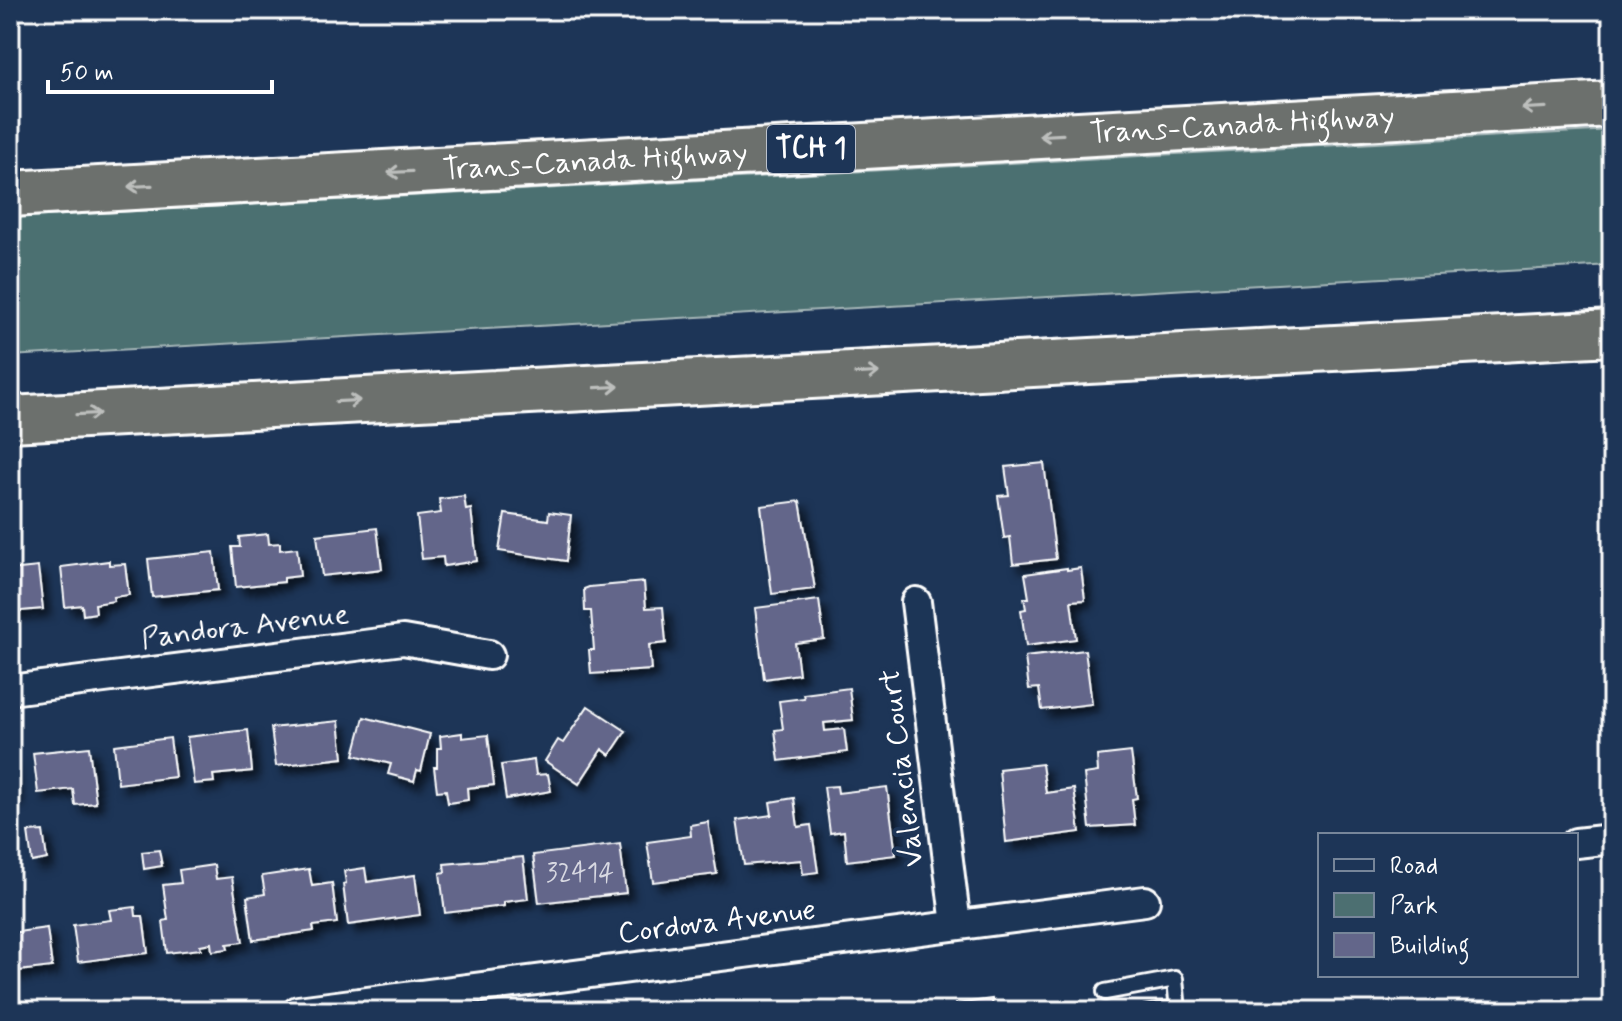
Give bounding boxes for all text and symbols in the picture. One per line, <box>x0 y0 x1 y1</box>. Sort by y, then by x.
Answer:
scale bar <box>48 44 272 94</box>
text: 50 m <box>60 58 114 89</box>
street label: Trans-Canada Highway <box>1088 97 1396 153</box>
one-way arrow <box>1521 101 1548 116</box>
road number: TCH 1 <box>767 125 855 173</box>
one-way arrow <box>1038 128 1065 143</box>
street label: Trans-Canada Highway <box>442 133 749 189</box>
one-way arrow <box>387 164 414 179</box>
one-way arrow <box>127 179 154 194</box>
one-way arrow <box>853 365 880 380</box>
one-way arrow <box>593 379 620 394</box>
one-way arrow <box>334 393 360 408</box>
one-way arrow <box>74 407 101 422</box>
street label: Pandora Avenue <box>139 594 351 658</box>
street label: Valencia Court <box>871 667 933 869</box>
legend <box>1318 833 1578 977</box>
text: Road <box>1390 851 1438 882</box>
house number: 32414 <box>546 857 614 891</box>
street label: Cordova Avenue <box>616 891 818 953</box>
text: Park <box>1390 891 1438 922</box>
text: Building <box>1390 931 1470 965</box>

